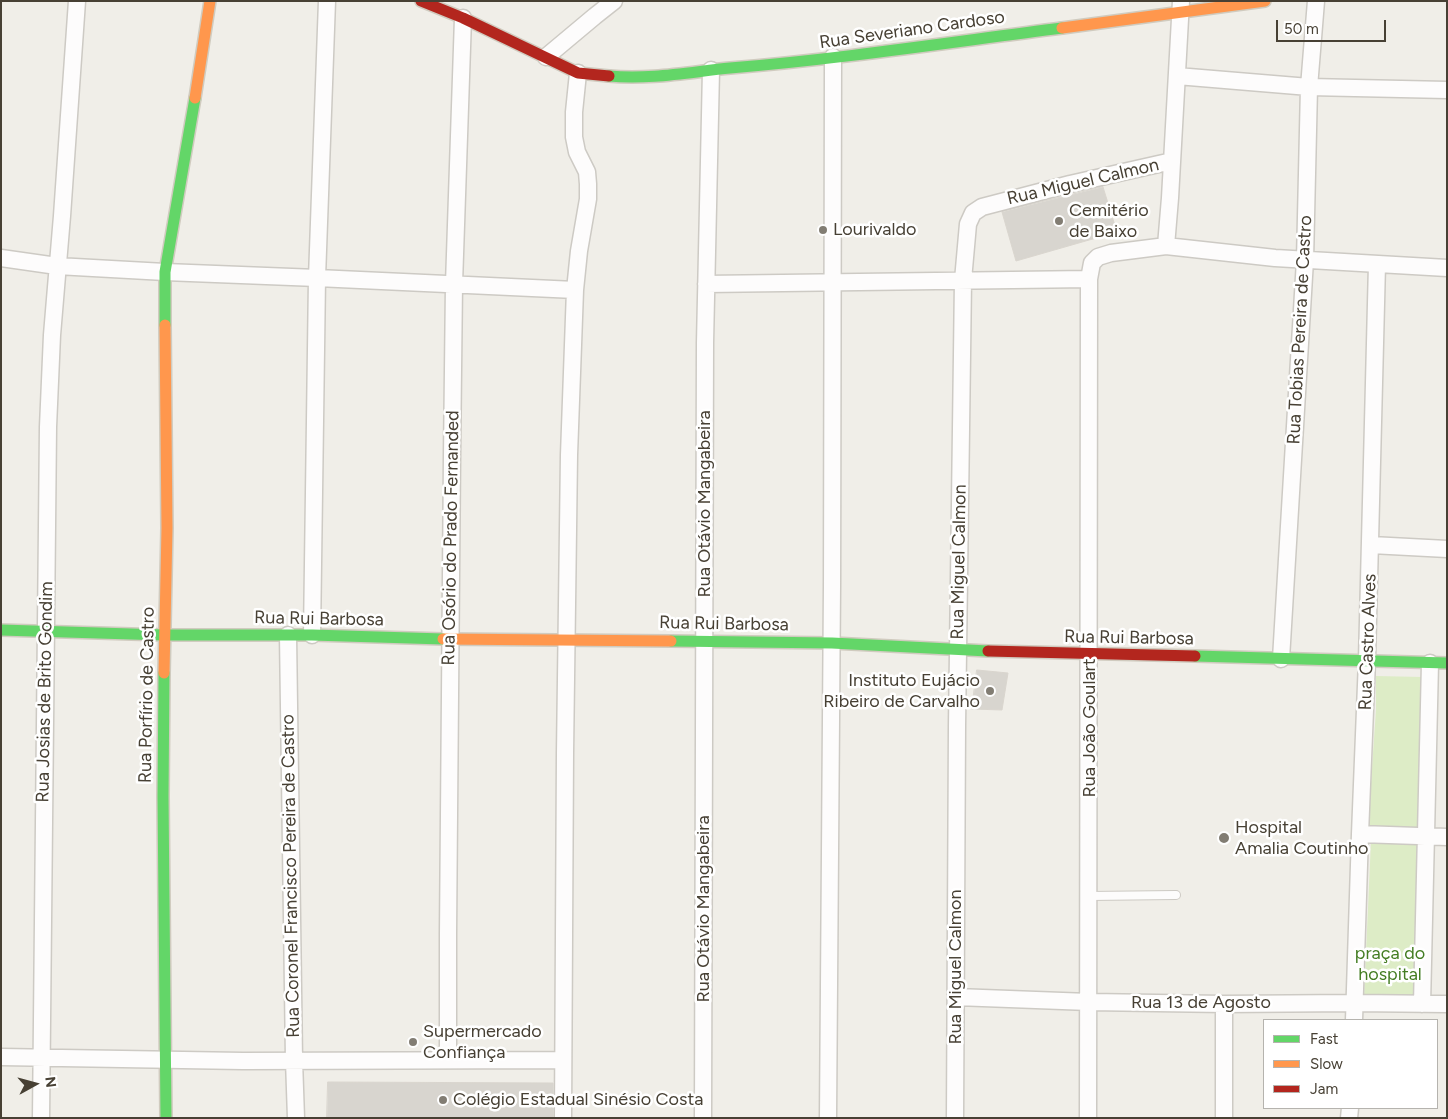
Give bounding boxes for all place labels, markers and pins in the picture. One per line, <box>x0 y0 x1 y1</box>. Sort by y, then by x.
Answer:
place label: Cemitério de Baixo <box>1069 200 1149 242</box>
marker: Cemitério de Baixo <box>1053 215 1065 227</box>
place label: Lourivaldo <box>833 219 916 241</box>
marker: Lourivaldo <box>817 224 829 236</box>
place label: Instituto Eujácio Ribeiro de Carvalho <box>823 670 980 712</box>
marker: Instituto Eujácio Ribeiro de Carvalho <box>984 685 996 697</box>
place label: Hospital Amalia Coutinho <box>1235 817 1368 860</box>
marker: Hospital Amalia Coutinho <box>1217 831 1231 845</box>
place label: Supermercado Confiança <box>423 1021 542 1064</box>
marker: Supermercado Confiança <box>407 1036 419 1048</box>
place label: Colégio Estadual Sinésio Costa <box>453 1089 703 1111</box>
marker: Colégio Estadual Sinésio Costa <box>437 1094 449 1106</box>

